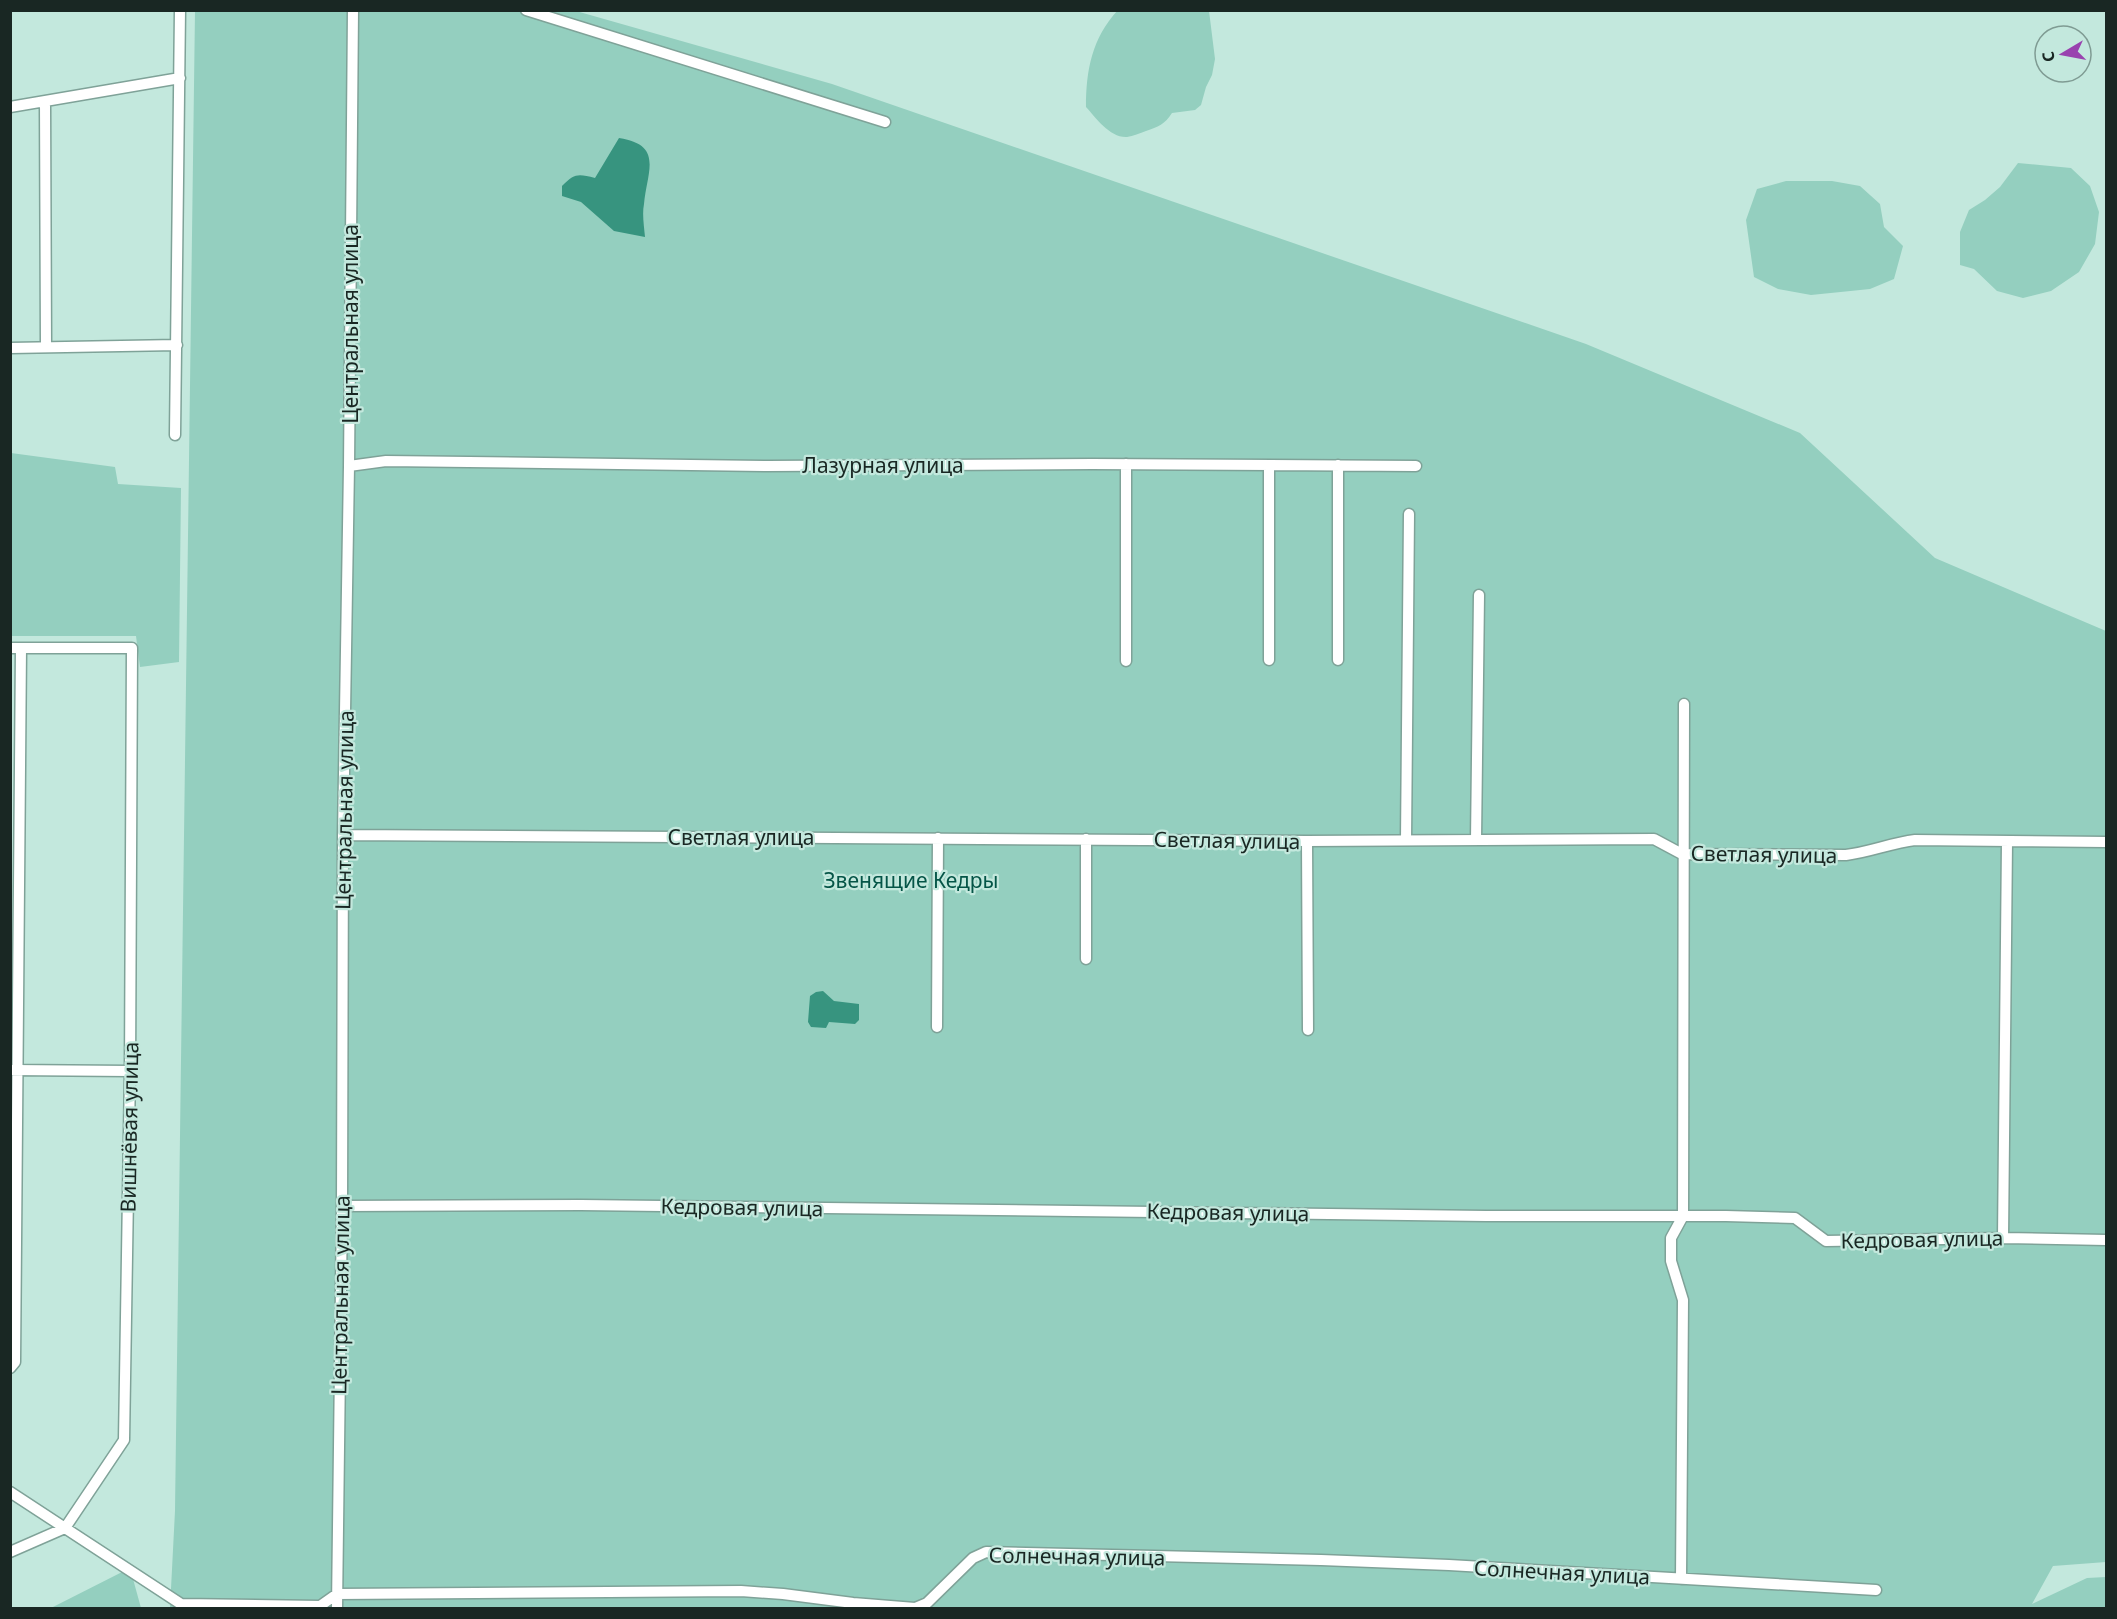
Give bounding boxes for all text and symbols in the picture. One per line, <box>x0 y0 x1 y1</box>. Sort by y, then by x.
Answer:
north arrow <box>2033 24 2093 84</box>
text: С <box>2036 50 2060 64</box>
street label: Центральная улица <box>336 224 364 424</box>
street label: Лазурная улица <box>802 451 964 479</box>
street label: Центральная улица <box>328 710 360 910</box>
street label: Светлая улица <box>668 823 814 851</box>
street label: Светлая улица <box>1153 825 1301 855</box>
street label: Светлая улица <box>1690 839 1838 869</box>
park label: Звенящие Кедры <box>824 866 998 894</box>
street label: Вишнёвая улица <box>114 1041 144 1213</box>
street label: Кедровая улица <box>660 1192 824 1222</box>
street label: Центральная улица <box>324 1195 356 1395</box>
street label: Кедровая улица <box>1146 1197 1310 1227</box>
street label: Кедровая улица <box>1840 1224 2004 1254</box>
street label: Солнечная улица <box>988 1540 1166 1572</box>
street label: Солнечная улица <box>1473 1553 1651 1591</box>

